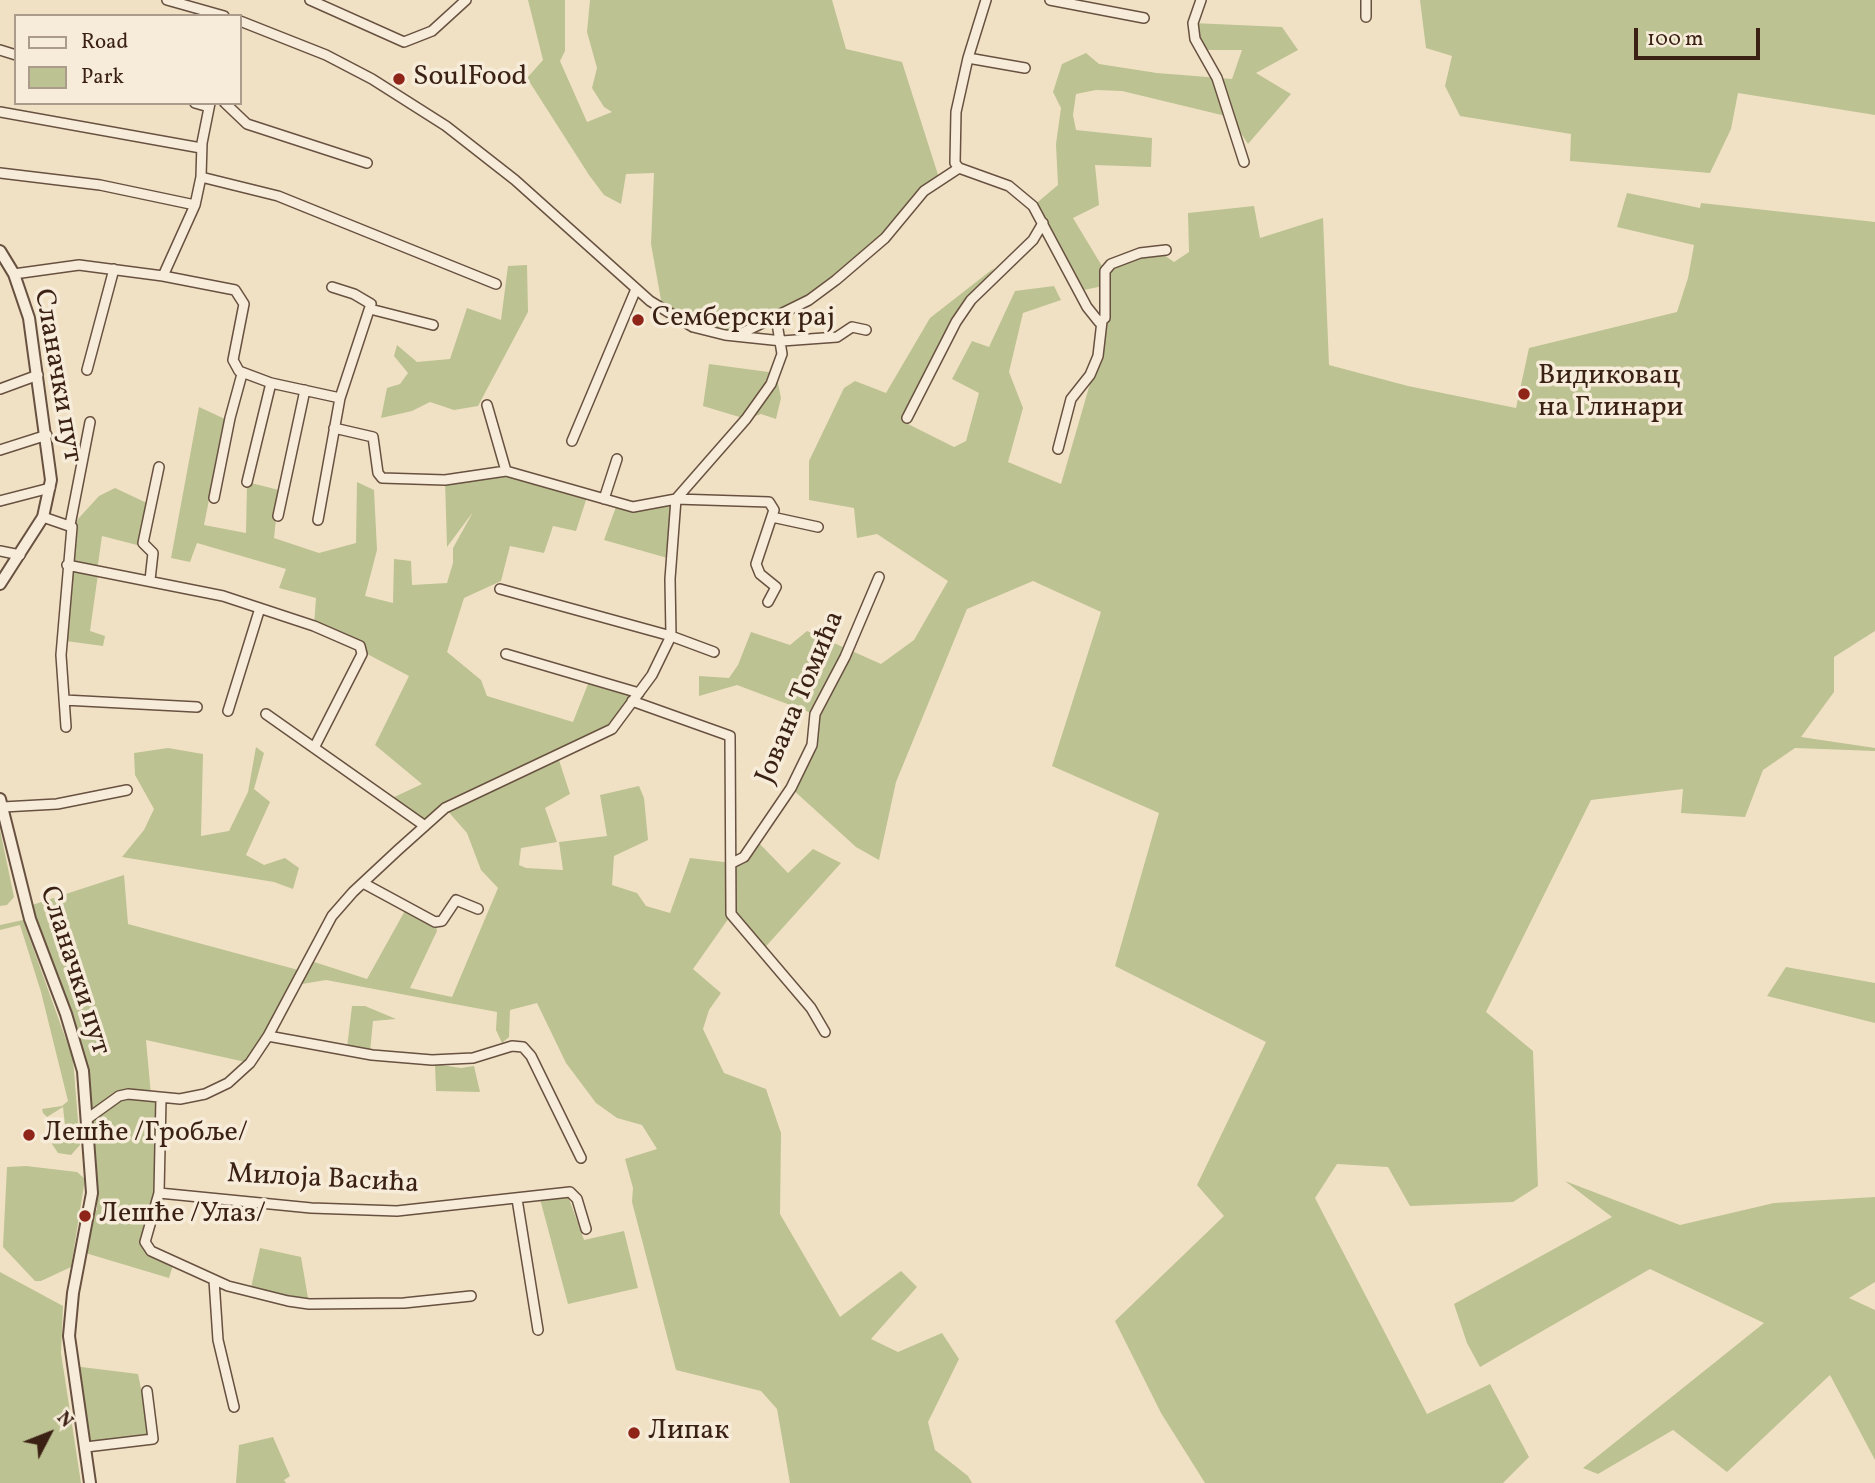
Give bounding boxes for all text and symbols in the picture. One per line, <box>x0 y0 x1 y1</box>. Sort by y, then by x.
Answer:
legend <box>14 14 242 105</box>
scale bar <box>1637 14 1763 58</box>
text: 100 m <box>1647 25 1704 54</box>
text: Road <box>81 28 128 57</box>
place label: SoulFood <box>413 62 527 96</box>
text: Park <box>81 63 124 92</box>
marker: SoulFood <box>391 71 407 87</box>
street label: Сланачки пут <box>24 287 88 465</box>
place label: Семберски рај <box>652 303 835 337</box>
marker: Семберски рај <box>630 312 646 328</box>
place label: Видиковац на Глинари <box>1538 361 1684 427</box>
marker: Видиковац на Глинари <box>1516 386 1532 402</box>
street label: Јована Томића <box>750 606 854 790</box>
street label: Сланачки пут <box>30 882 116 1060</box>
place label: Лешће /Гробље/ <box>43 1118 248 1152</box>
marker: Лешће /Гробље/ <box>21 1127 37 1143</box>
street label: Милоја Васића <box>226 1159 420 1203</box>
place label: Лешће /Улаз/ <box>99 1199 266 1233</box>
marker: Лешће /Улаз/ <box>77 1208 93 1224</box>
north arrow <box>14 1399 84 1469</box>
text: N <box>50 1406 79 1434</box>
place label: Липак <box>648 1416 729 1450</box>
marker: Липак <box>626 1425 642 1441</box>

